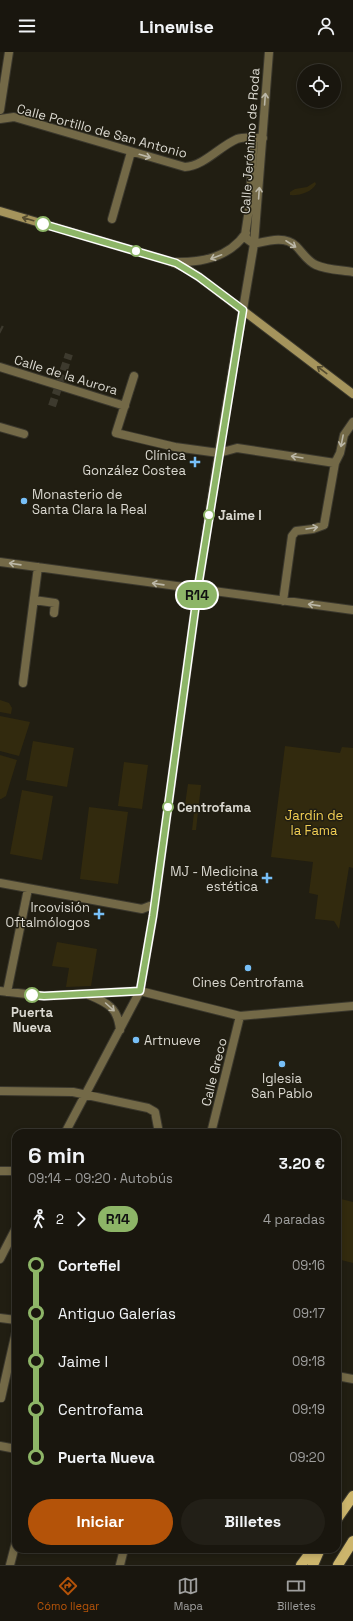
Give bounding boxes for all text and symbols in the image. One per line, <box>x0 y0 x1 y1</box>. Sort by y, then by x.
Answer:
icon: menu <box>16 15 38 37</box>
text: Linewise <box>139 15 214 38</box>
icon: person <box>315 15 337 37</box>
map controls <box>297 64 341 108</box>
button: locate <box>297 64 341 108</box>
street label: Calle Jerónimo de Roda <box>236 67 264 215</box>
one-way arrow <box>262 93 269 106</box>
street label: Calle Portillo de San Antonio <box>15 100 189 162</box>
one-way arrow <box>139 153 152 160</box>
one-way arrow <box>255 187 262 200</box>
one-way arrow <box>21 215 34 222</box>
unlabelled marker <box>35 216 51 232</box>
one-way arrow <box>286 240 297 249</box>
unlabelled marker <box>130 245 142 257</box>
one-way arrow <box>211 253 223 261</box>
street label: Calle de la Aurora <box>12 351 120 399</box>
one-way arrow <box>317 366 328 374</box>
one-way arrow <box>338 435 346 448</box>
place label: Clínica González Costea <box>82 447 187 479</box>
one-way arrow <box>291 453 304 461</box>
marker: Clínica González Costea <box>189 456 201 468</box>
place label: Monasterio de Santa Clara la Real <box>32 486 147 518</box>
marker: Monasterio de Santa Clara la Real <box>19 496 29 506</box>
place label: Jaime I <box>218 507 262 524</box>
marker: Jaime I <box>203 509 215 521</box>
one-way arrow <box>305 524 318 532</box>
one-way arrow <box>9 560 22 568</box>
one-way arrow <box>152 580 165 588</box>
line badge: R14 <box>174 582 220 608</box>
text: R14 <box>185 586 209 604</box>
one-way arrow <box>308 601 321 609</box>
place label: Centrofama <box>177 799 251 816</box>
marker: Centrofama <box>162 801 174 813</box>
park label: Jardín de la Fama <box>285 807 343 839</box>
place label: MJ - Medicina estética <box>170 863 259 895</box>
marker: MJ - Medicina estética <box>261 872 273 884</box>
place label: Ircovisión Oftalmólogos <box>6 899 90 931</box>
marker: Ircovisión Oftalmólogos <box>93 908 105 920</box>
marker: Cines Centrofama <box>243 963 253 973</box>
place label: Cines Centrofama <box>192 974 304 991</box>
marker: Puerta Nueva <box>24 987 40 1003</box>
one-way arrow <box>105 1003 115 1012</box>
place label: Puerta Nueva <box>11 1004 53 1036</box>
place label: Artnueve <box>144 1032 201 1049</box>
marker: Artnueve <box>131 1035 141 1045</box>
street label: Calle Greco <box>197 1036 231 1108</box>
marker: Iglesia San Pablo <box>277 1059 287 1069</box>
place label: Iglesia San Pablo <box>251 1070 313 1102</box>
text: 6 min <box>28 1141 85 1169</box>
text: 3.20 € <box>279 1154 325 1173</box>
text: 09:14 – 09:20 · Autobús <box>28 1170 173 1187</box>
icon: walk <box>28 1208 50 1230</box>
icon: forward <box>70 1208 92 1230</box>
text: R14 <box>106 1210 130 1228</box>
text: 2 <box>56 1211 64 1228</box>
text: 4 paradas <box>263 1211 325 1228</box>
text: Cortefiel <box>58 1256 121 1275</box>
text: 09:16 <box>292 1257 325 1274</box>
text: Antiguo Galerías <box>58 1304 176 1323</box>
text: 09:17 <box>293 1305 325 1322</box>
text: Jaime I <box>58 1352 108 1371</box>
text: 09:18 <box>292 1353 325 1370</box>
text: Centrofama <box>58 1400 143 1419</box>
text: 09:19 <box>292 1401 325 1418</box>
text: Puerta Nueva <box>58 1448 155 1467</box>
text: 09:20 <box>289 1449 325 1466</box>
button: Iniciar <box>28 1499 173 1545</box>
button: Billetes <box>181 1499 325 1545</box>
tab: Cómo llegar <box>37 1575 99 1613</box>
tab: Mapa <box>174 1575 203 1613</box>
tab: Billetes <box>277 1575 316 1613</box>

